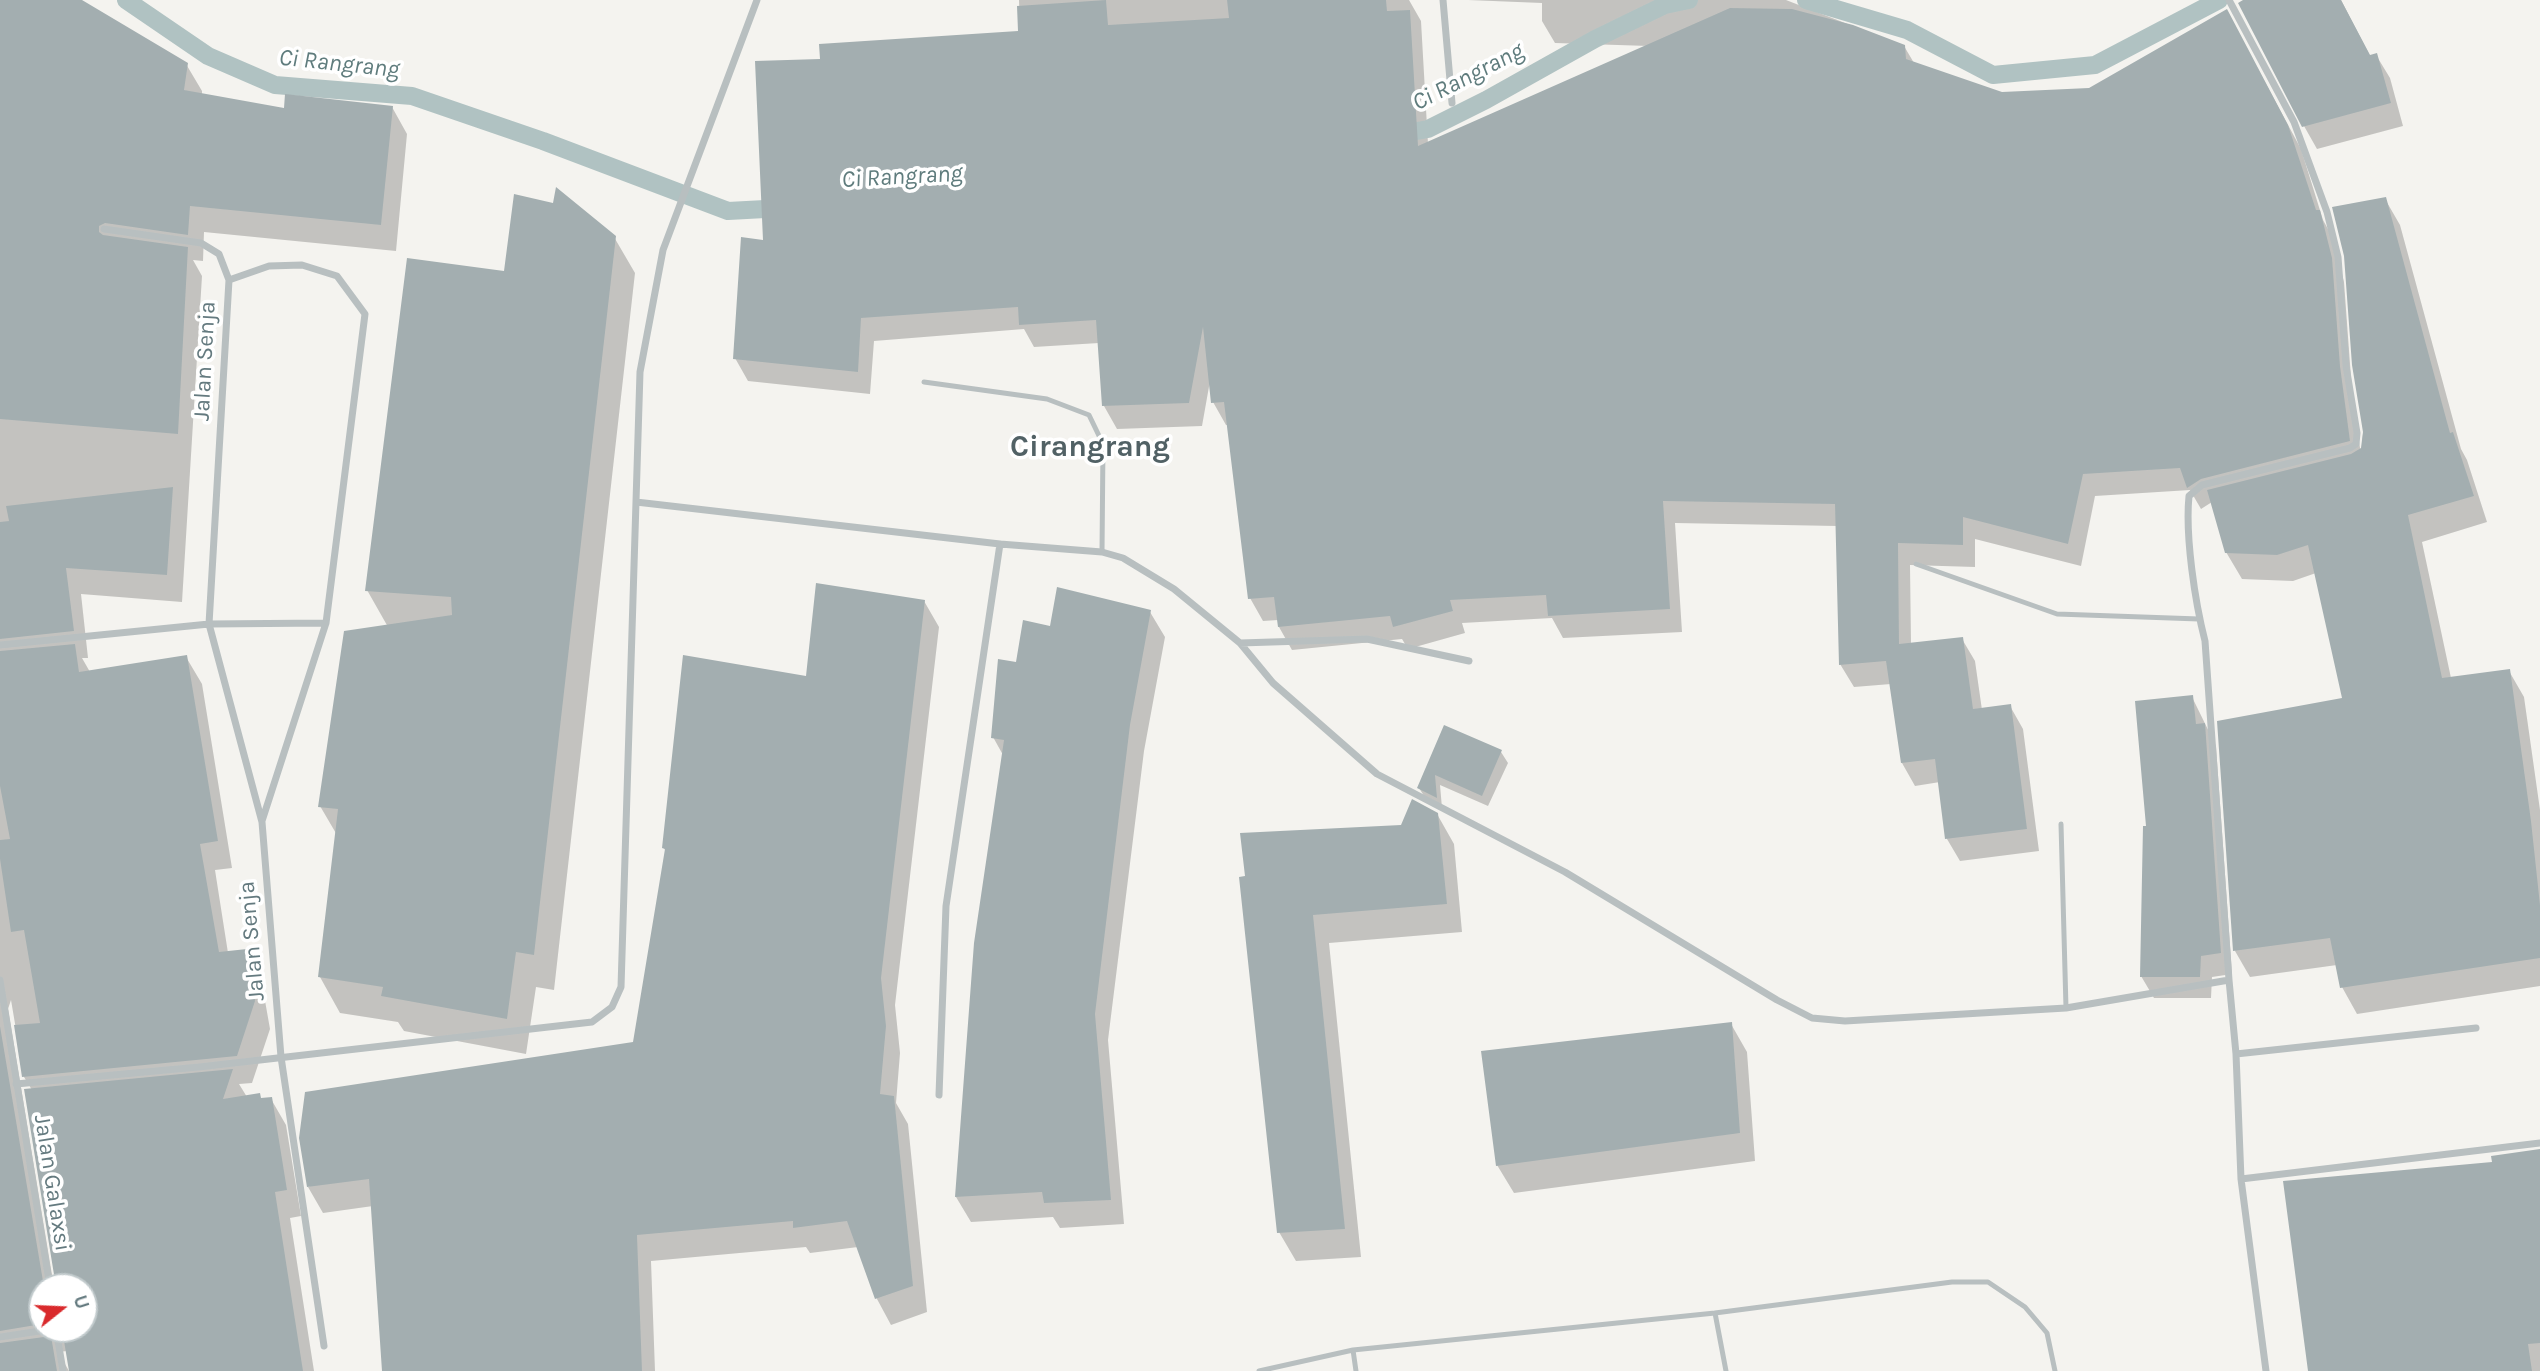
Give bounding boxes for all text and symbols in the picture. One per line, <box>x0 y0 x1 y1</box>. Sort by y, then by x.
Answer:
water label: Ci Rangrang <box>1408 37 1528 117</box>
water label: Ci Rangrang <box>277 43 401 85</box>
water label: Ci Rangrang <box>841 159 963 195</box>
street label: Jalan Senja <box>188 300 222 422</box>
district label: Cirangrang <box>1010 429 1170 465</box>
street label: Jalan Senja <box>233 880 271 1002</box>
street label: Jalan Galaxsi <box>28 1113 76 1253</box>
north arrow <box>28 1273 98 1343</box>
text: U <box>69 1292 94 1312</box>

